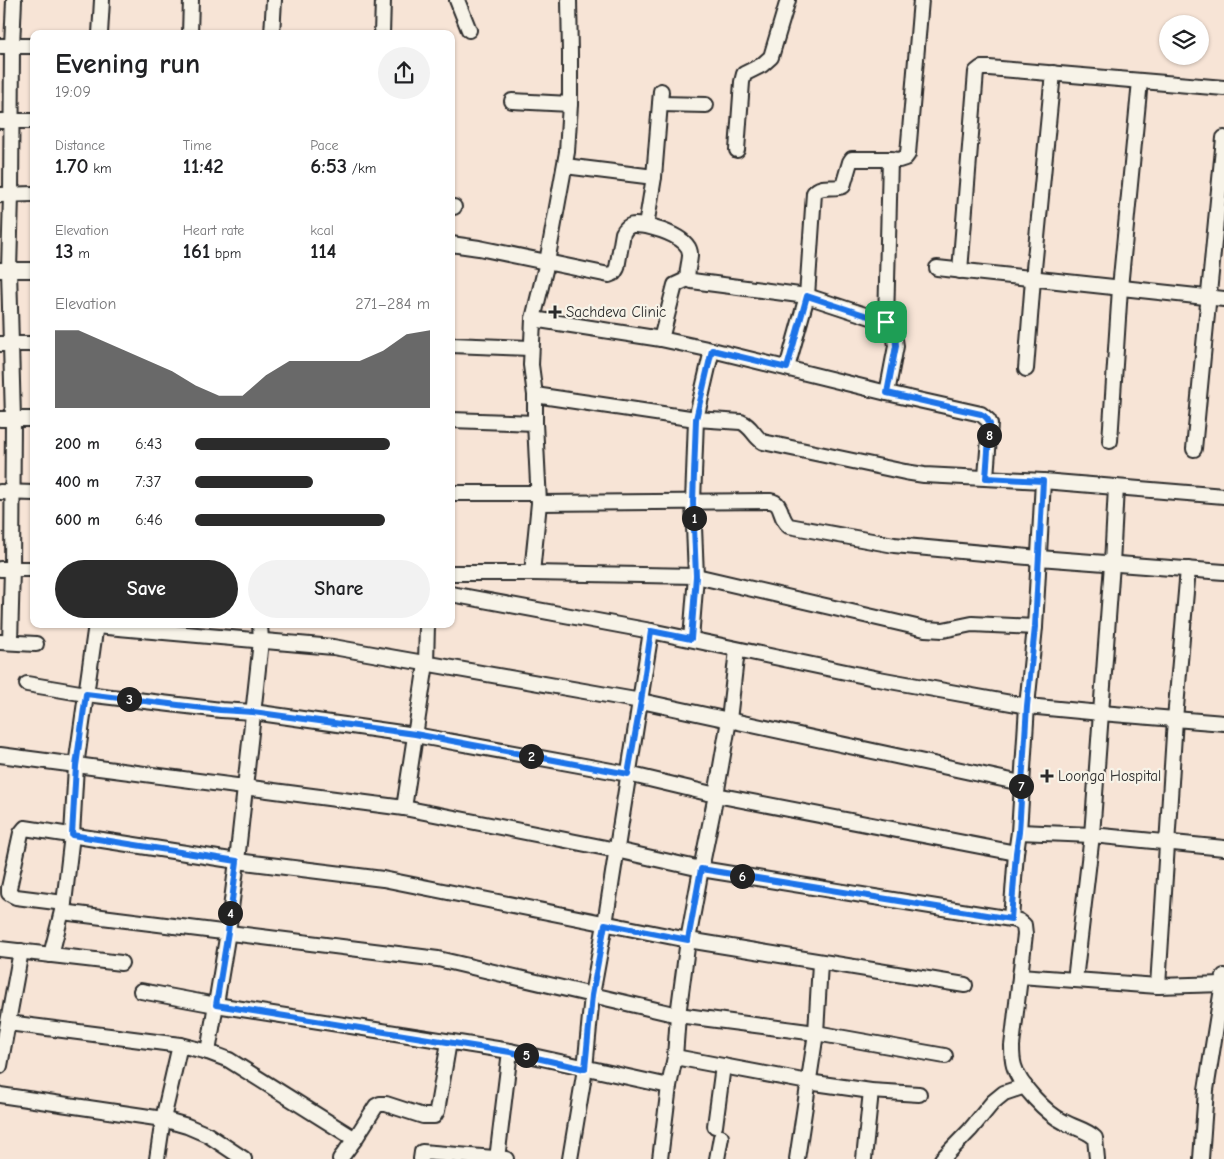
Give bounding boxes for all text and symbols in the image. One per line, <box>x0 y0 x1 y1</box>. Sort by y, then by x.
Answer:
map controls <box>1159 15 1209 65</box>
button: layers <box>1159 15 1209 65</box>
button: share <box>378 47 430 99</box>
text: Evening run <box>55 48 200 80</box>
text: 19:09 <box>55 83 91 101</box>
text: Distance <box>55 137 105 154</box>
text: Time <box>183 137 212 154</box>
text: Pace <box>310 137 339 154</box>
text: 1.70 <box>55 154 89 178</box>
text: 11:42 <box>183 154 224 178</box>
text: 6:53 <box>310 154 347 178</box>
text: km <box>89 160 112 177</box>
text: /km <box>347 160 376 177</box>
text: Elevation <box>55 222 109 239</box>
text: Heart rate <box>183 222 244 239</box>
text: kcal <box>310 222 334 239</box>
text: 13 <box>55 239 74 263</box>
text: 161 <box>183 239 210 263</box>
text: 114 <box>310 239 336 263</box>
text: m <box>74 245 90 262</box>
text: bpm <box>210 245 241 262</box>
text: Elevation <box>55 295 116 313</box>
text: 271–284 m <box>355 295 430 313</box>
pin <box>865 301 907 343</box>
place label: Sachdeva Clinic <box>566 303 666 321</box>
marker: Sachdeva Clinic <box>548 305 562 319</box>
icon: arrive <box>872 308 900 336</box>
pin: 8 <box>976 422 1002 448</box>
text: 8 <box>986 427 993 444</box>
text: 200 m <box>55 435 100 453</box>
text: 6:43 <box>135 435 162 453</box>
text: 400 m <box>55 473 99 491</box>
text: 7:37 <box>135 473 161 491</box>
pin: 1 <box>682 506 706 530</box>
text: 1 <box>692 510 697 527</box>
text: 600 m <box>55 511 100 529</box>
text: 6:46 <box>135 511 163 529</box>
button: Save <box>55 560 238 618</box>
button: Share <box>248 560 430 618</box>
pin: 3 <box>116 686 142 712</box>
text: 3 <box>126 691 133 708</box>
pin: 2 <box>518 744 544 768</box>
text: 2 <box>528 748 535 765</box>
place label: Loonga Hospital <box>1058 767 1161 785</box>
marker: Loonga Hospital <box>1040 769 1054 783</box>
pin: 7 <box>1008 774 1034 798</box>
text: 7 <box>1018 778 1025 795</box>
pin: 6 <box>730 864 754 888</box>
text: 6 <box>739 868 746 885</box>
pin: 4 <box>218 900 242 926</box>
text: 4 <box>227 905 234 922</box>
pin: 5 <box>514 1042 538 1068</box>
text: 5 <box>523 1047 530 1064</box>

